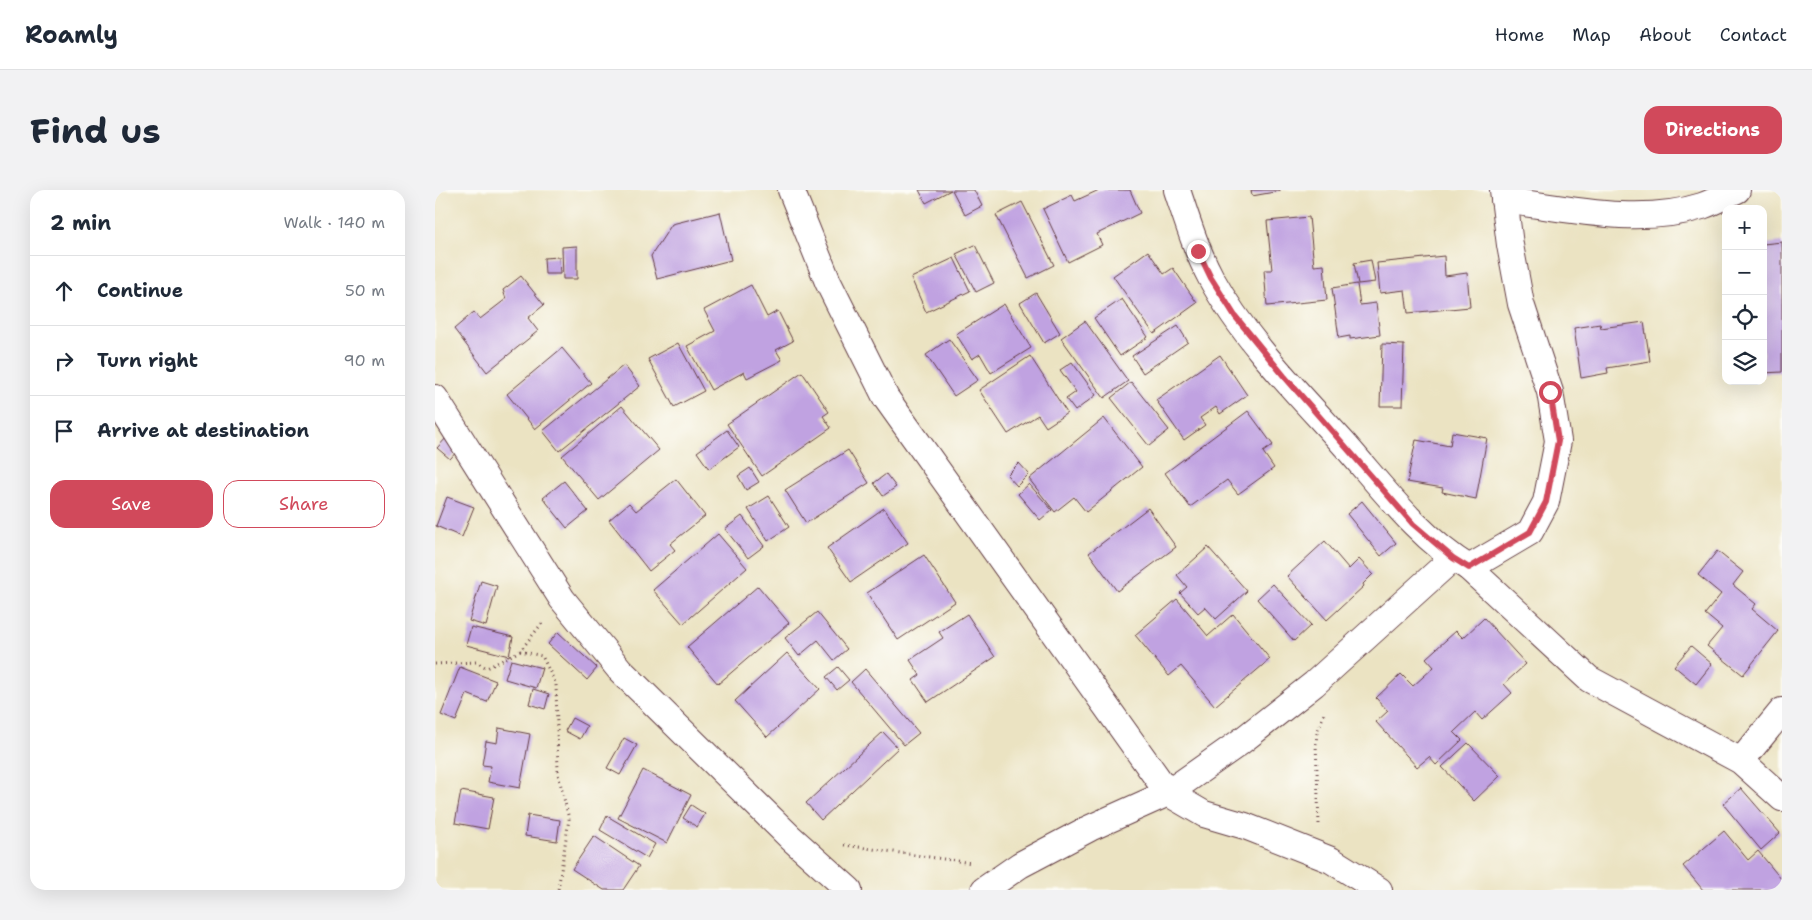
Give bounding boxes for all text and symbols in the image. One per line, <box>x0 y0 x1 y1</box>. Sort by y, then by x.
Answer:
text: Roamly <box>25 19 118 51</box>
text: Home <box>1495 23 1544 47</box>
text: Map <box>1572 23 1611 47</box>
text: About <box>1639 23 1692 47</box>
text: Contact <box>1720 23 1787 47</box>
button: Directions <box>1644 106 1782 154</box>
text: Find us <box>30 107 161 154</box>
map controls <box>1722 205 1767 385</box>
button: + <box>1722 205 1767 250</box>
text: 2 min <box>50 209 111 237</box>
text: Walk · 140 m <box>283 212 385 233</box>
route end <box>1187 240 1210 263</box>
button: − <box>1722 250 1767 295</box>
icon: ahead <box>50 277 78 305</box>
text: Continue <box>97 278 183 303</box>
text: 50 m <box>345 280 385 301</box>
button: locate <box>1722 295 1767 340</box>
button: layers <box>1722 340 1767 385</box>
icon: right <box>50 347 78 375</box>
text: Turn right <box>97 348 198 373</box>
text: 90 m <box>344 350 385 371</box>
route start <box>1539 381 1562 404</box>
icon: arrive <box>50 417 78 445</box>
text: Arrive at destination <box>97 418 309 443</box>
button: Save <box>50 480 213 528</box>
button: Share <box>223 480 385 528</box>

